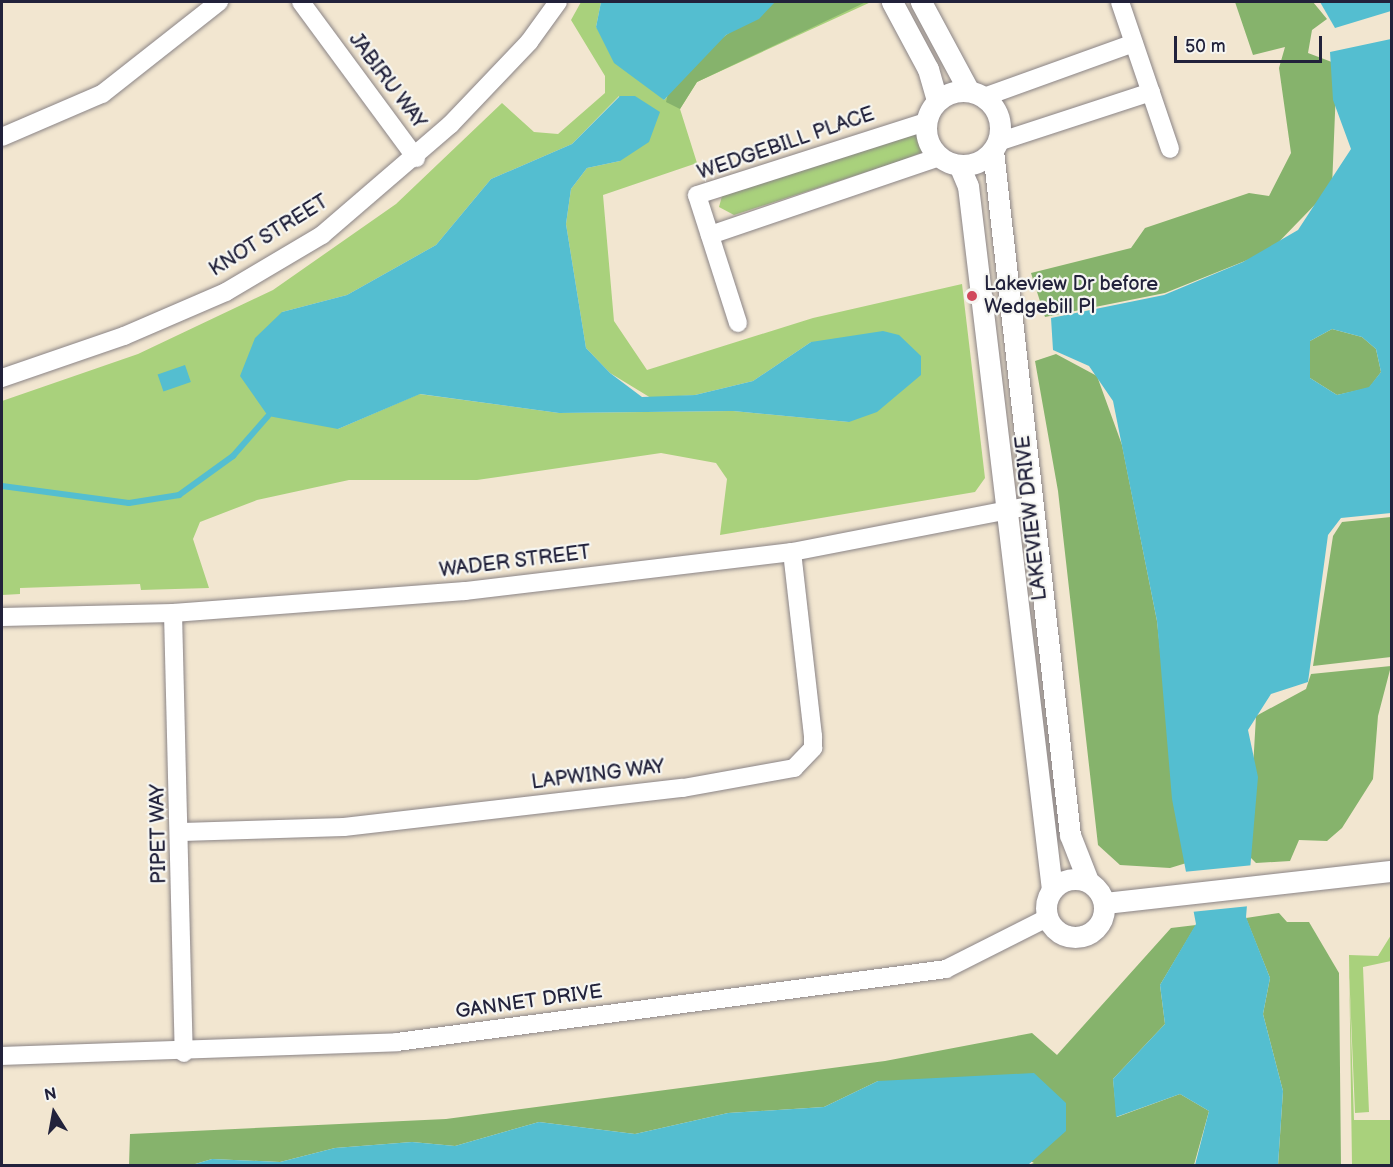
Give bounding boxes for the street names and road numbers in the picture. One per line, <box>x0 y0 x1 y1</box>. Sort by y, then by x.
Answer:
street label: JABIRU WAY <box>343 28 431 134</box>
street label: WEDGEBILL PLACE <box>694 102 878 186</box>
street label: KNOT STREET <box>205 190 333 282</box>
street label: LAKEVIEW DRIVE <box>1011 434 1053 602</box>
street label: WADER STREET <box>438 541 592 583</box>
street label: LAPWING WAY <box>530 755 666 795</box>
street label: PIPET WAY <box>146 783 172 885</box>
street label: GANNET DRIVE <box>454 980 604 1024</box>

